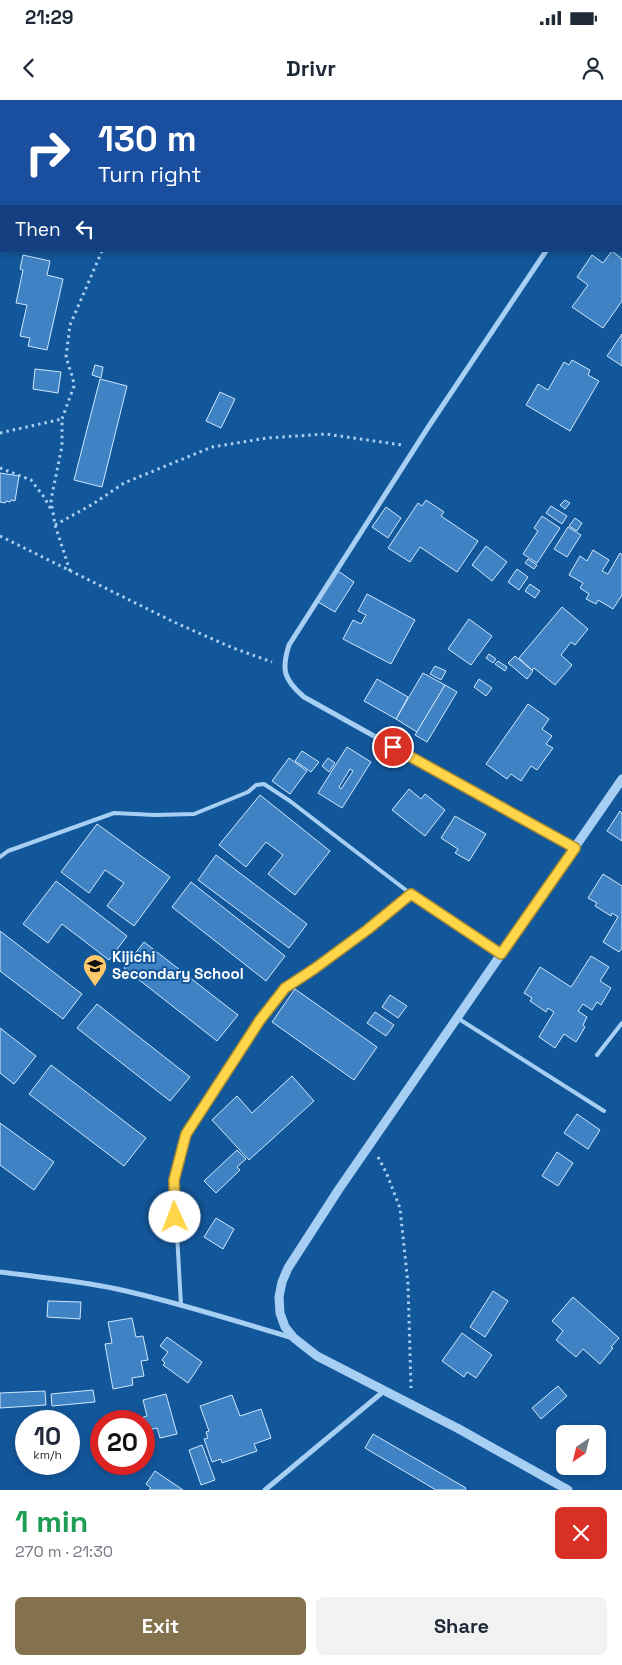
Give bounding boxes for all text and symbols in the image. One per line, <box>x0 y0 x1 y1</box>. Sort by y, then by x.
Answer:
text: 21:29 <box>25 5 74 30</box>
icon: back <box>15 54 43 82</box>
text: Drivr <box>286 54 336 82</box>
icon: person <box>579 54 607 82</box>
text: 130 m <box>98 117 197 161</box>
icon: right <box>15 120 80 185</box>
text: Turn right <box>98 160 201 188</box>
icon: left <box>71 215 99 243</box>
text: Then <box>15 217 61 242</box>
pin <box>372 726 414 768</box>
icon: arrive <box>379 733 407 761</box>
place label: Kijichi Secondary School <box>112 947 244 983</box>
school or university icon: Kijichi Secondary School <box>82 953 108 987</box>
position arrow <box>148 1190 200 1242</box>
speed limit sign: 20 <box>90 1410 155 1475</box>
text: 10 <box>34 1420 61 1452</box>
north arrow <box>556 1425 606 1475</box>
map controls <box>556 1425 606 1475</box>
text: km/h <box>33 1447 62 1463</box>
text: 1 min <box>15 1502 88 1541</box>
button: close <box>555 1507 607 1559</box>
text: 270 m · 21:30 <box>15 1541 113 1562</box>
button: Exit <box>15 1597 306 1655</box>
button: Share <box>316 1597 607 1655</box>

